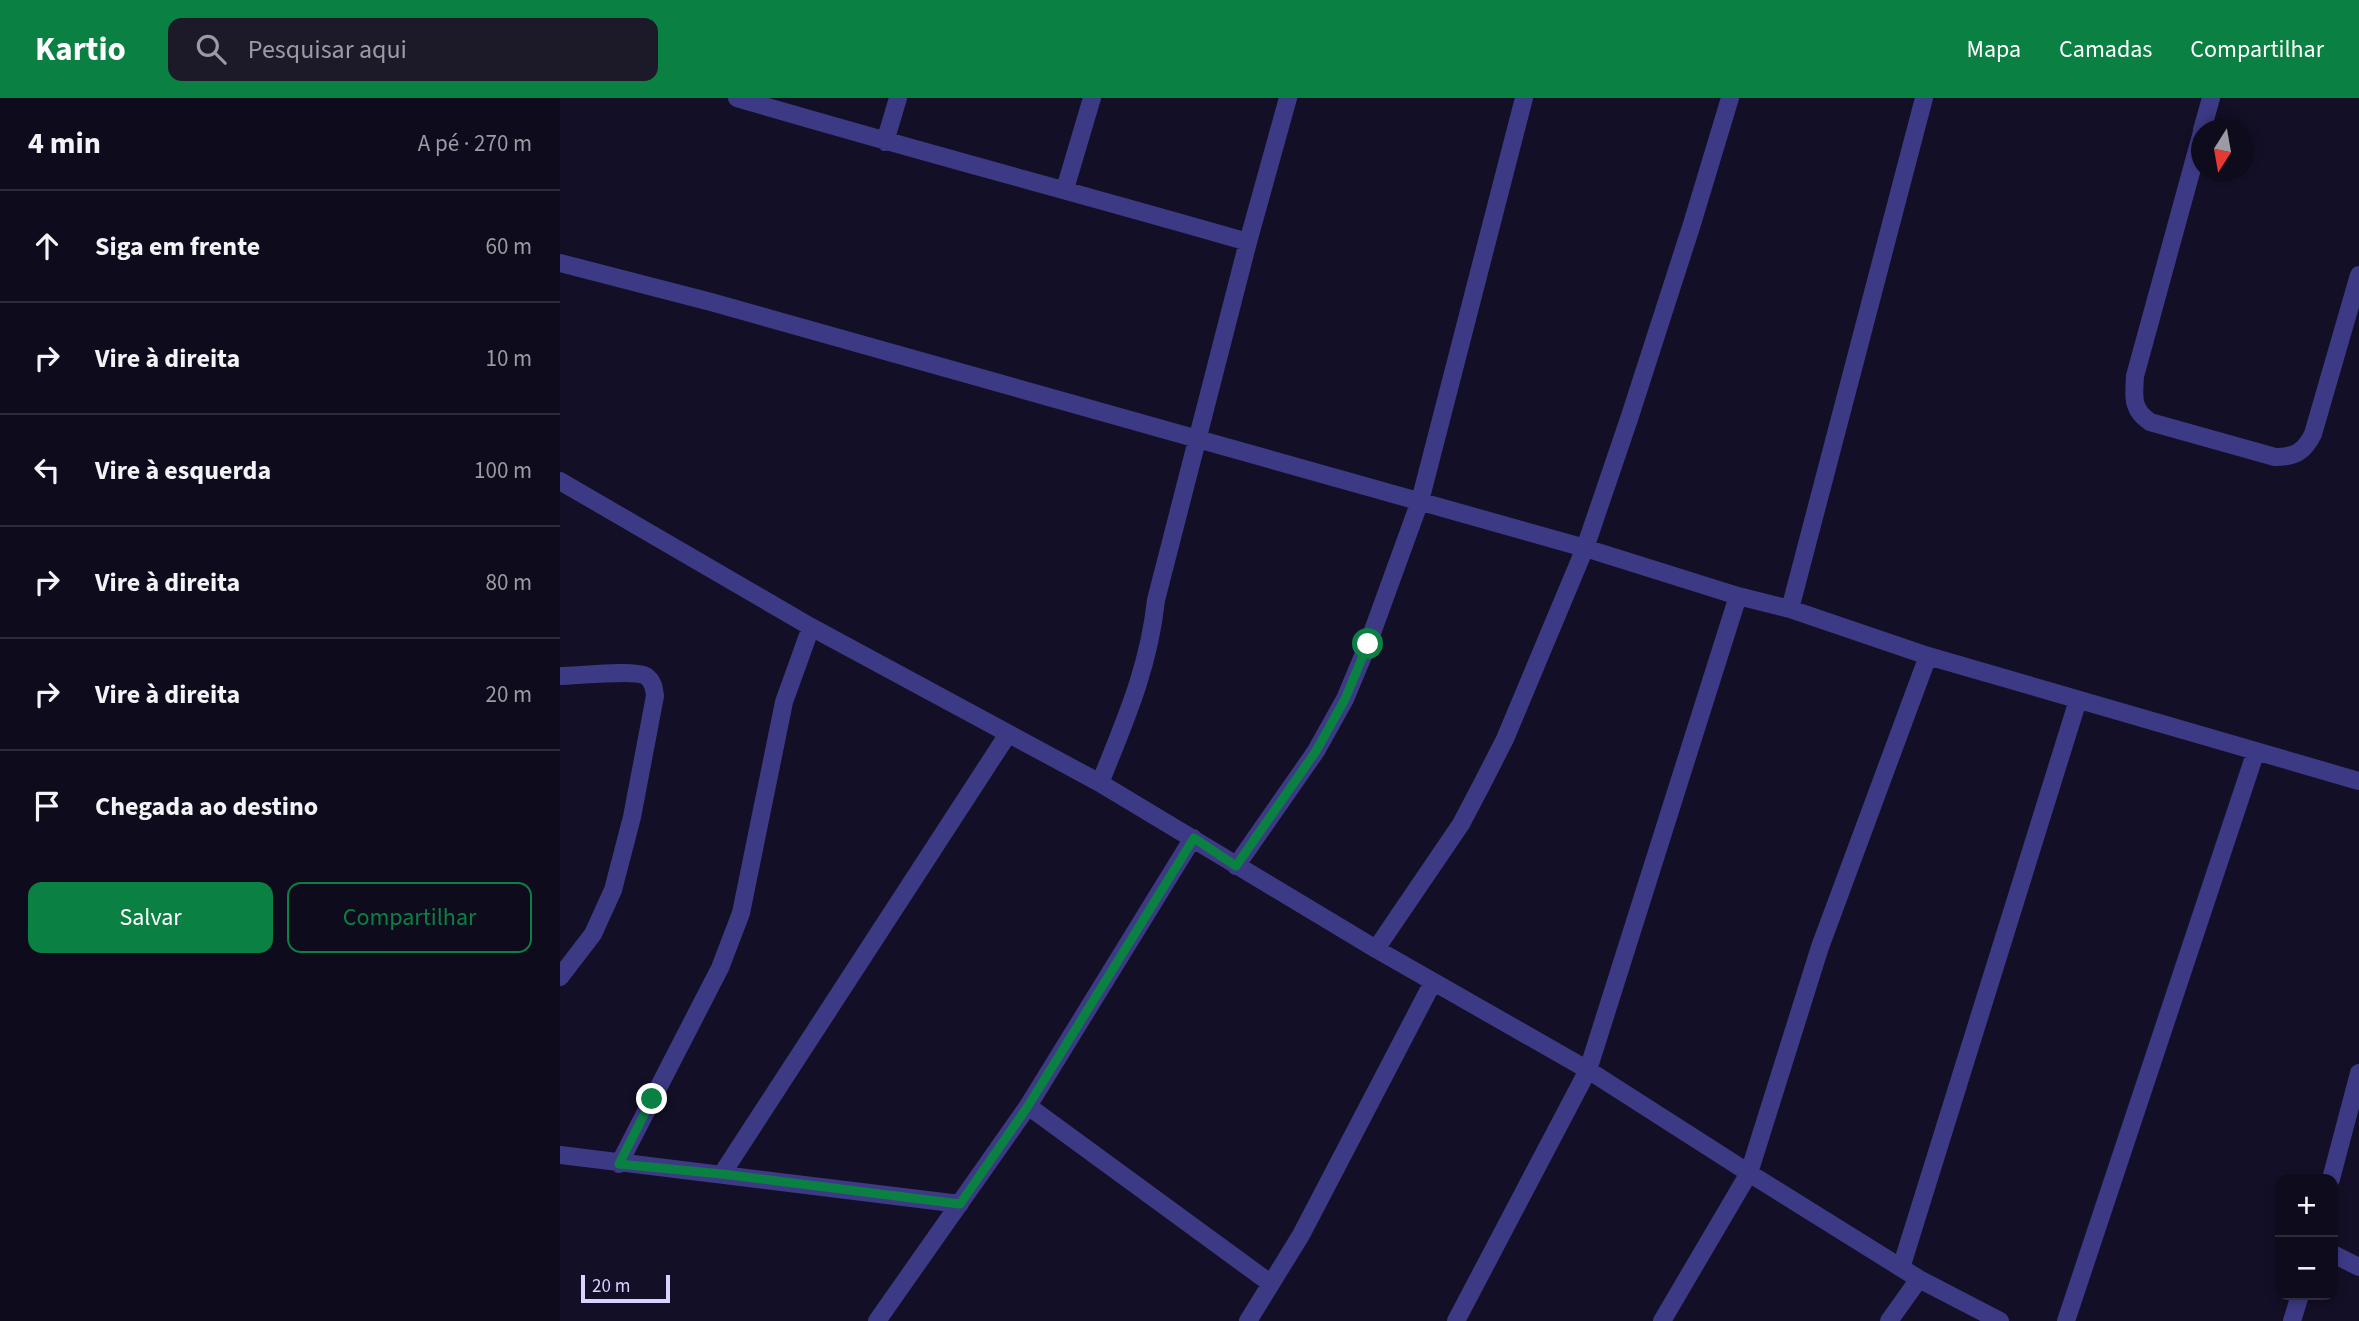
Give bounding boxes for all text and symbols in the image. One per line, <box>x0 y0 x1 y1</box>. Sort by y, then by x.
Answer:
search box <box>168 18 658 81</box>
text: Kartio <box>35 26 126 73</box>
icon: search <box>192 30 230 68</box>
text: Pesquisar aqui <box>248 31 407 68</box>
text: Mapa <box>1966 32 2021 67</box>
text: Camadas <box>2059 32 2152 67</box>
text: Compartilhar <box>2190 32 2324 67</box>
north arrow <box>2191 119 2254 182</box>
text: 4 min <box>28 122 101 165</box>
text: A pé · 270 m <box>418 127 532 160</box>
icon: ahead <box>28 227 66 265</box>
text: Siga em frente <box>95 228 260 265</box>
text: 60 m <box>485 230 532 263</box>
icon: right <box>28 339 66 377</box>
text: Vire à direita <box>95 340 240 377</box>
text: 10 m <box>485 342 532 375</box>
icon: left <box>28 451 66 489</box>
text: Vire à esquerda <box>95 452 271 489</box>
text: 100 m <box>474 454 532 487</box>
icon: right <box>28 563 66 601</box>
text: Vire à direita <box>95 564 240 601</box>
text: 80 m <box>485 566 532 599</box>
route start <box>1352 628 1383 659</box>
icon: right <box>28 675 66 713</box>
text: Vire à direita <box>95 676 240 713</box>
text: 20 m <box>485 678 532 711</box>
icon: arrive <box>28 787 66 825</box>
text: Chegada ao destino <box>95 788 318 825</box>
button: Salvar <box>28 882 273 953</box>
button: Compartilhar <box>287 882 532 953</box>
route end <box>636 1083 667 1114</box>
map controls <box>2275 1174 2338 1300</box>
button: + <box>2275 1174 2338 1237</box>
button: − <box>2275 1237 2338 1300</box>
scale bar <box>581 1272 670 1304</box>
text: 20 m <box>592 1273 630 1300</box>

